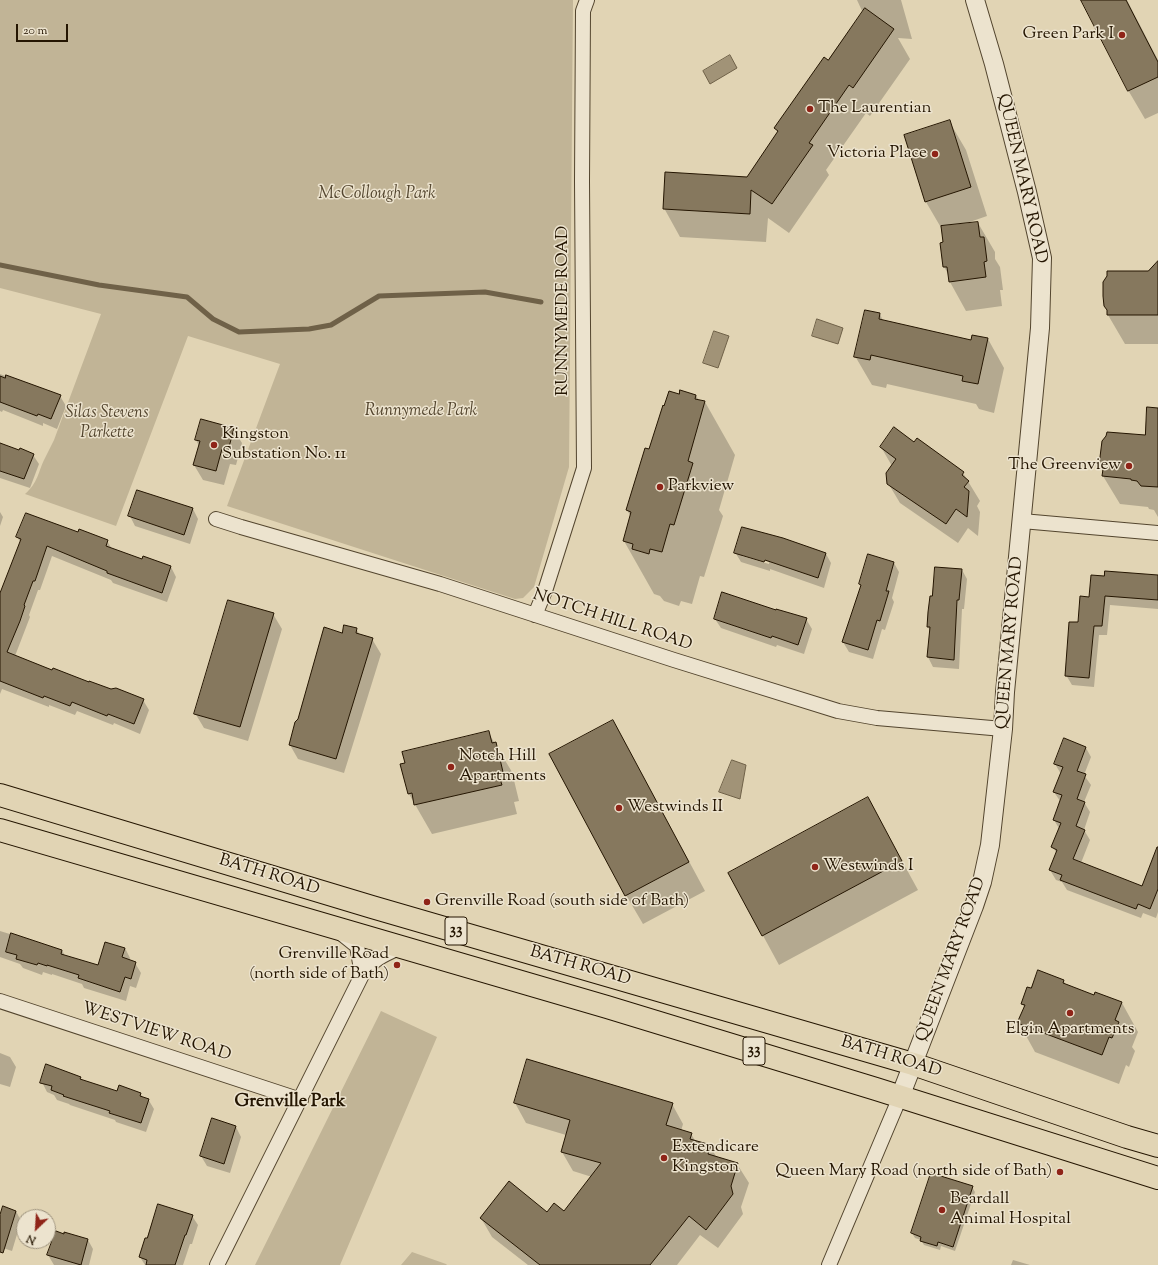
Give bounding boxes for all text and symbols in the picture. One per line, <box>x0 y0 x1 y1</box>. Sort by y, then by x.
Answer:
scale bar <box>18 16 70 42</box>
text: 20 m <box>23 22 47 40</box>
place label: Green Park I <box>1023 25 1114 45</box>
marker: Green Park I <box>1117 30 1127 40</box>
street label: QUEEN MARY ROAD <box>992 92 1050 266</box>
place label: The Laurentian <box>818 99 932 119</box>
marker: The Laurentian <box>805 104 815 114</box>
place label: Victoria Place <box>827 144 927 164</box>
marker: Victoria Place <box>930 149 940 159</box>
park label: McCollough Park <box>318 185 436 205</box>
street label: RUNNYMEDE ROAD <box>554 226 574 396</box>
park label: Runnymede Park <box>365 402 477 422</box>
park label: Silas Stevens Parkette <box>65 404 149 444</box>
place label: Kingston Substation No. 11 <box>222 425 346 465</box>
marker: Kingston Substation No. 11 <box>209 440 219 450</box>
place label: The Greenview <box>1008 456 1121 476</box>
marker: The Greenview <box>1124 461 1134 471</box>
place label: Parkview <box>668 477 734 497</box>
marker: Parkview <box>655 482 665 492</box>
street label: QUEEN MARY ROAD <box>993 556 1029 730</box>
street label: NOTCH HILL ROAD <box>530 586 694 656</box>
place label: Notch Hill Apartments <box>459 747 546 787</box>
marker: Notch Hill Apartments <box>446 762 456 772</box>
place label: Westwinds II <box>627 798 723 818</box>
marker: Westwinds II <box>614 803 624 813</box>
street label: BATH ROAD <box>216 851 322 901</box>
place label: Westwinds I <box>823 857 914 877</box>
marker: Westwinds I <box>810 862 820 872</box>
street label: QUEEN MARY ROAD <box>913 875 991 1045</box>
place label: Grenville Road (south side of Bath) <box>435 892 689 912</box>
marker: Grenville Road (south side of Bath) <box>422 897 432 907</box>
road number: 33 <box>445 917 467 945</box>
street label: BATH ROAD <box>527 943 633 991</box>
place label: Grenville Road (north side of Bath) <box>249 945 389 985</box>
marker: Grenville Road (north side of Bath) <box>392 960 402 970</box>
street label: WESTVIEW ROAD <box>79 999 233 1067</box>
marker: Elgin Apartments <box>1065 1008 1075 1018</box>
place label: Elgin Apartments <box>1006 1020 1134 1040</box>
street label: BATH ROAD <box>838 1033 944 1083</box>
road number: 33 <box>743 1037 765 1065</box>
district label: Grenville Park <box>234 1092 346 1114</box>
place label: Extendicare Kingston <box>672 1138 759 1178</box>
marker: Extendicare Kingston <box>659 1153 669 1163</box>
place label: Queen Mary Road (north side of Bath) <box>775 1162 1052 1182</box>
marker: Queen Mary Road (north side of Bath) <box>1055 1167 1065 1177</box>
place label: Beardall Animal Hospital <box>950 1190 1071 1230</box>
marker: Beardall Animal Hospital <box>937 1205 947 1215</box>
north arrow <box>16 1209 56 1249</box>
text: N <box>24 1230 39 1248</box>

